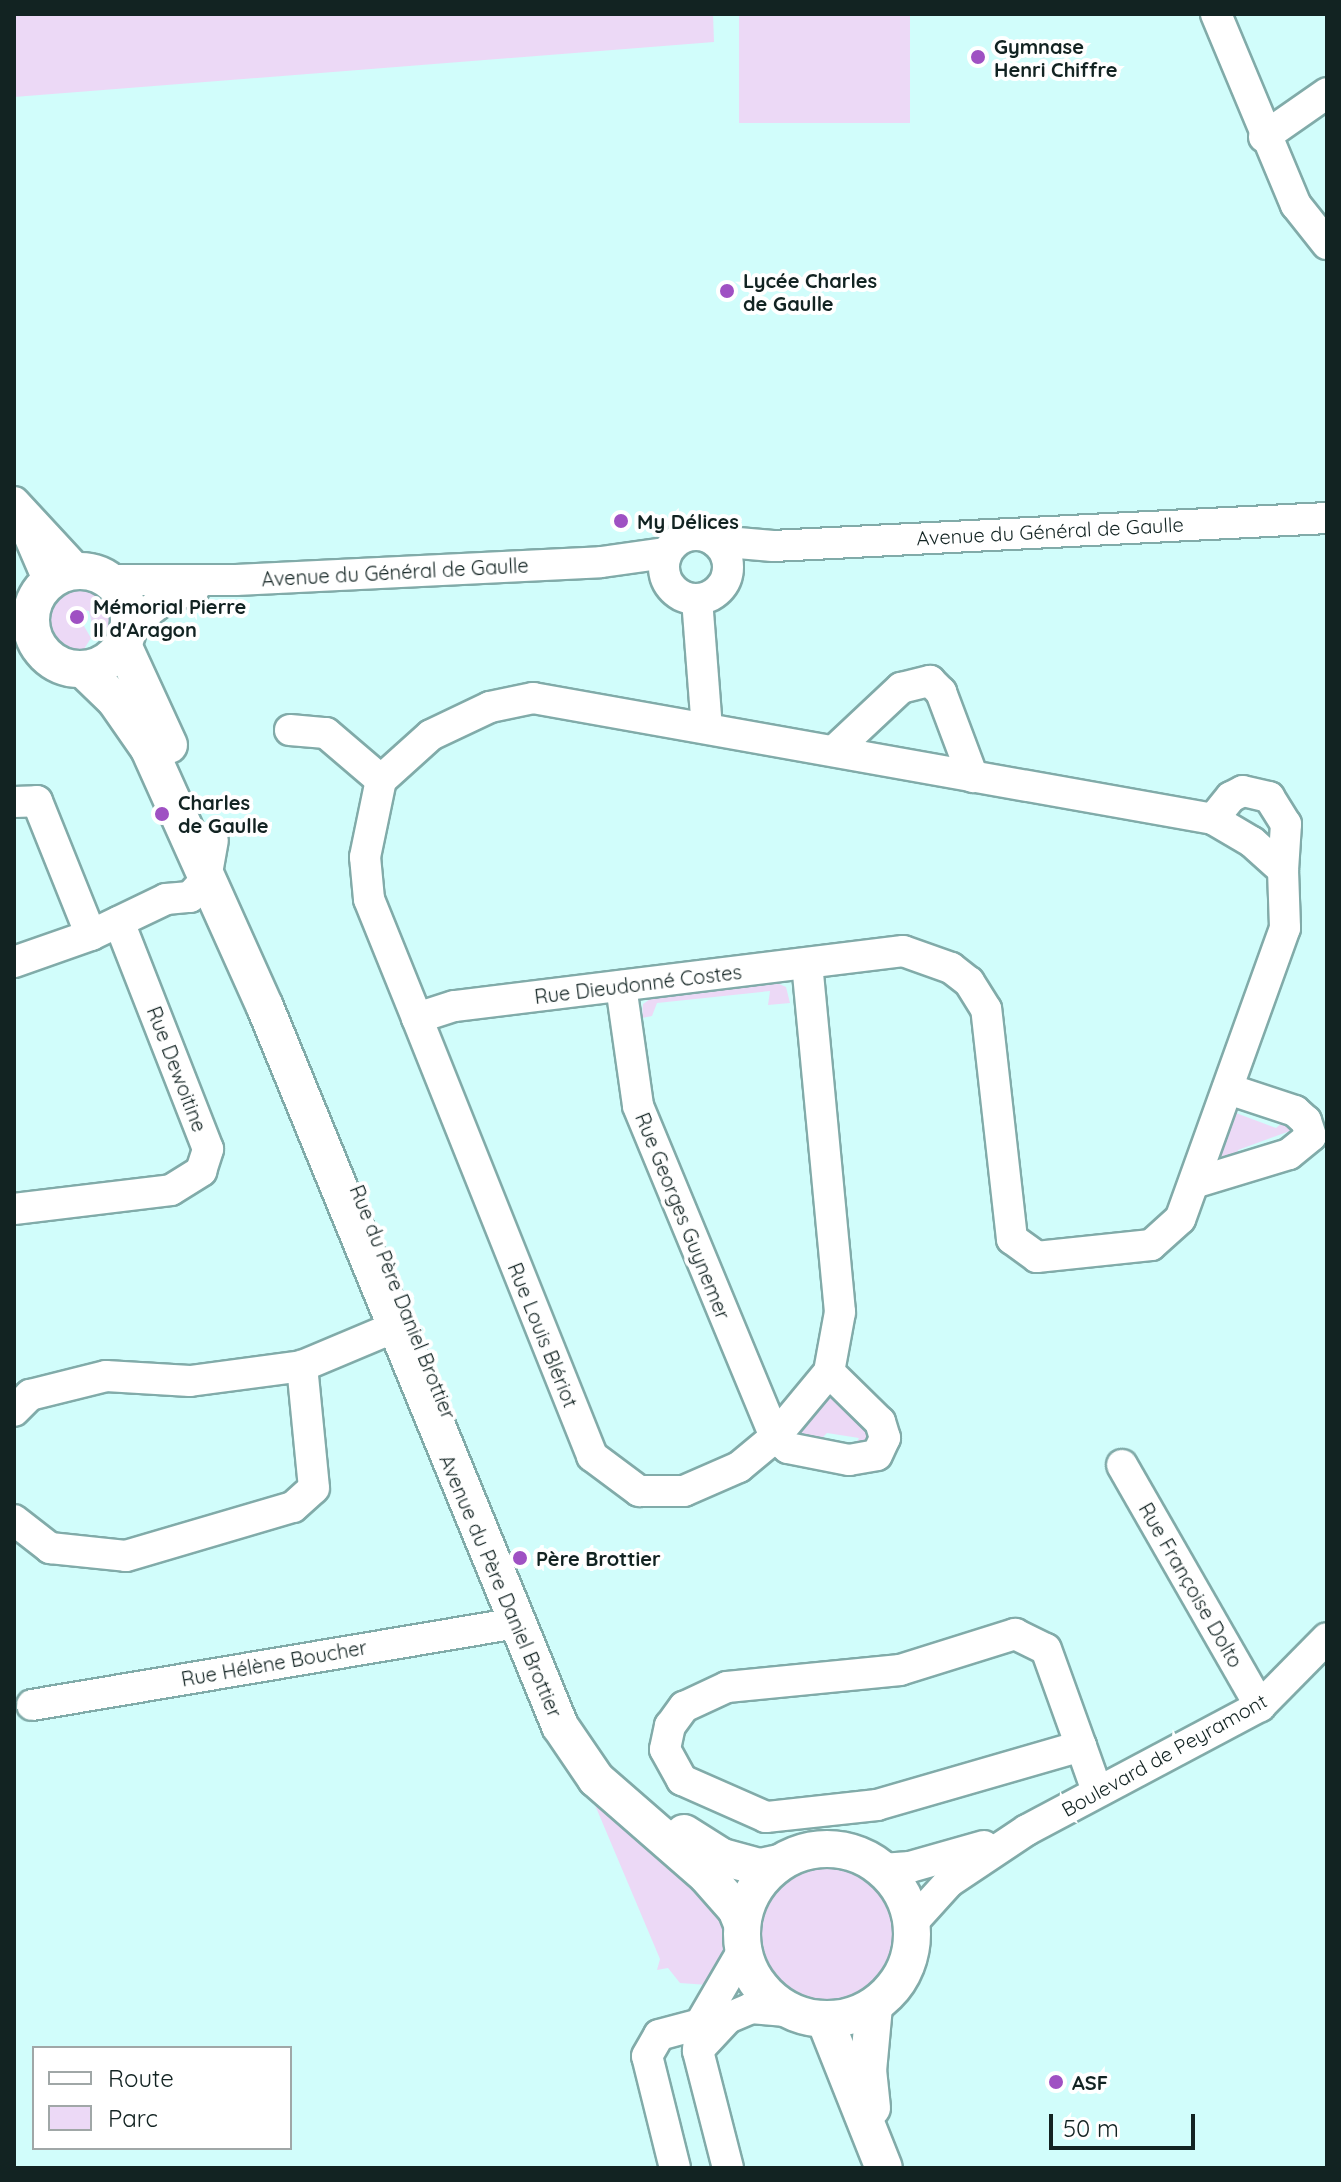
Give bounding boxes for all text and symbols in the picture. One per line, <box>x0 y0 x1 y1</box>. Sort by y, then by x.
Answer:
place label: Gymnase Henri Chiffre <box>994 34 1118 81</box>
marker: Gymnase Henri Chiffre <box>969 48 987 66</box>
place label: Lycée Charles de Gaulle <box>743 268 877 315</box>
marker: Lycée Charles de Gaulle <box>718 282 736 300</box>
place label: My Délices <box>637 509 739 533</box>
marker: My Délices <box>612 512 630 530</box>
street label: Avenue du Général de Gaulle <box>916 512 1184 550</box>
street label: Avenue du Général de Gaulle <box>261 553 529 591</box>
place label: Mémorial Pierre II d'Aragon <box>93 594 246 641</box>
marker: Mémorial Pierre II d'Aragon <box>68 608 86 626</box>
place label: Charles de Gaulle <box>178 790 269 837</box>
marker: Charles de Gaulle <box>153 805 171 823</box>
street label: Rue Dieudonné Costes <box>533 959 743 1009</box>
street label: Rue Dewoitine <box>142 1003 212 1135</box>
street label: Rue Georges Guynemer <box>630 1109 736 1323</box>
street label: Rue du Père Daniel Brottier <box>345 1181 461 1423</box>
street label: Rue Louis Blériot <box>503 1259 583 1411</box>
street label: Avenue du Père Daniel Brottier <box>435 1451 567 1721</box>
street label: Rue Françoise Dolto <box>1134 1498 1248 1672</box>
place label: Père Brottier <box>536 1546 661 1570</box>
marker: Père Brottier <box>511 1549 529 1567</box>
street label: Rue Hélène Boucher <box>179 1635 369 1691</box>
street label: Boulevard de Peyramont <box>1057 1689 1271 1821</box>
legend <box>32 2046 292 2150</box>
text: Route <box>108 2063 174 2093</box>
place label: ASF <box>1072 2070 1108 2094</box>
marker: ASF <box>1047 2073 1065 2091</box>
scale bar <box>1053 2098 1199 2148</box>
text: Parc <box>108 2103 158 2133</box>
text: 50 m <box>1063 2113 1119 2143</box>

